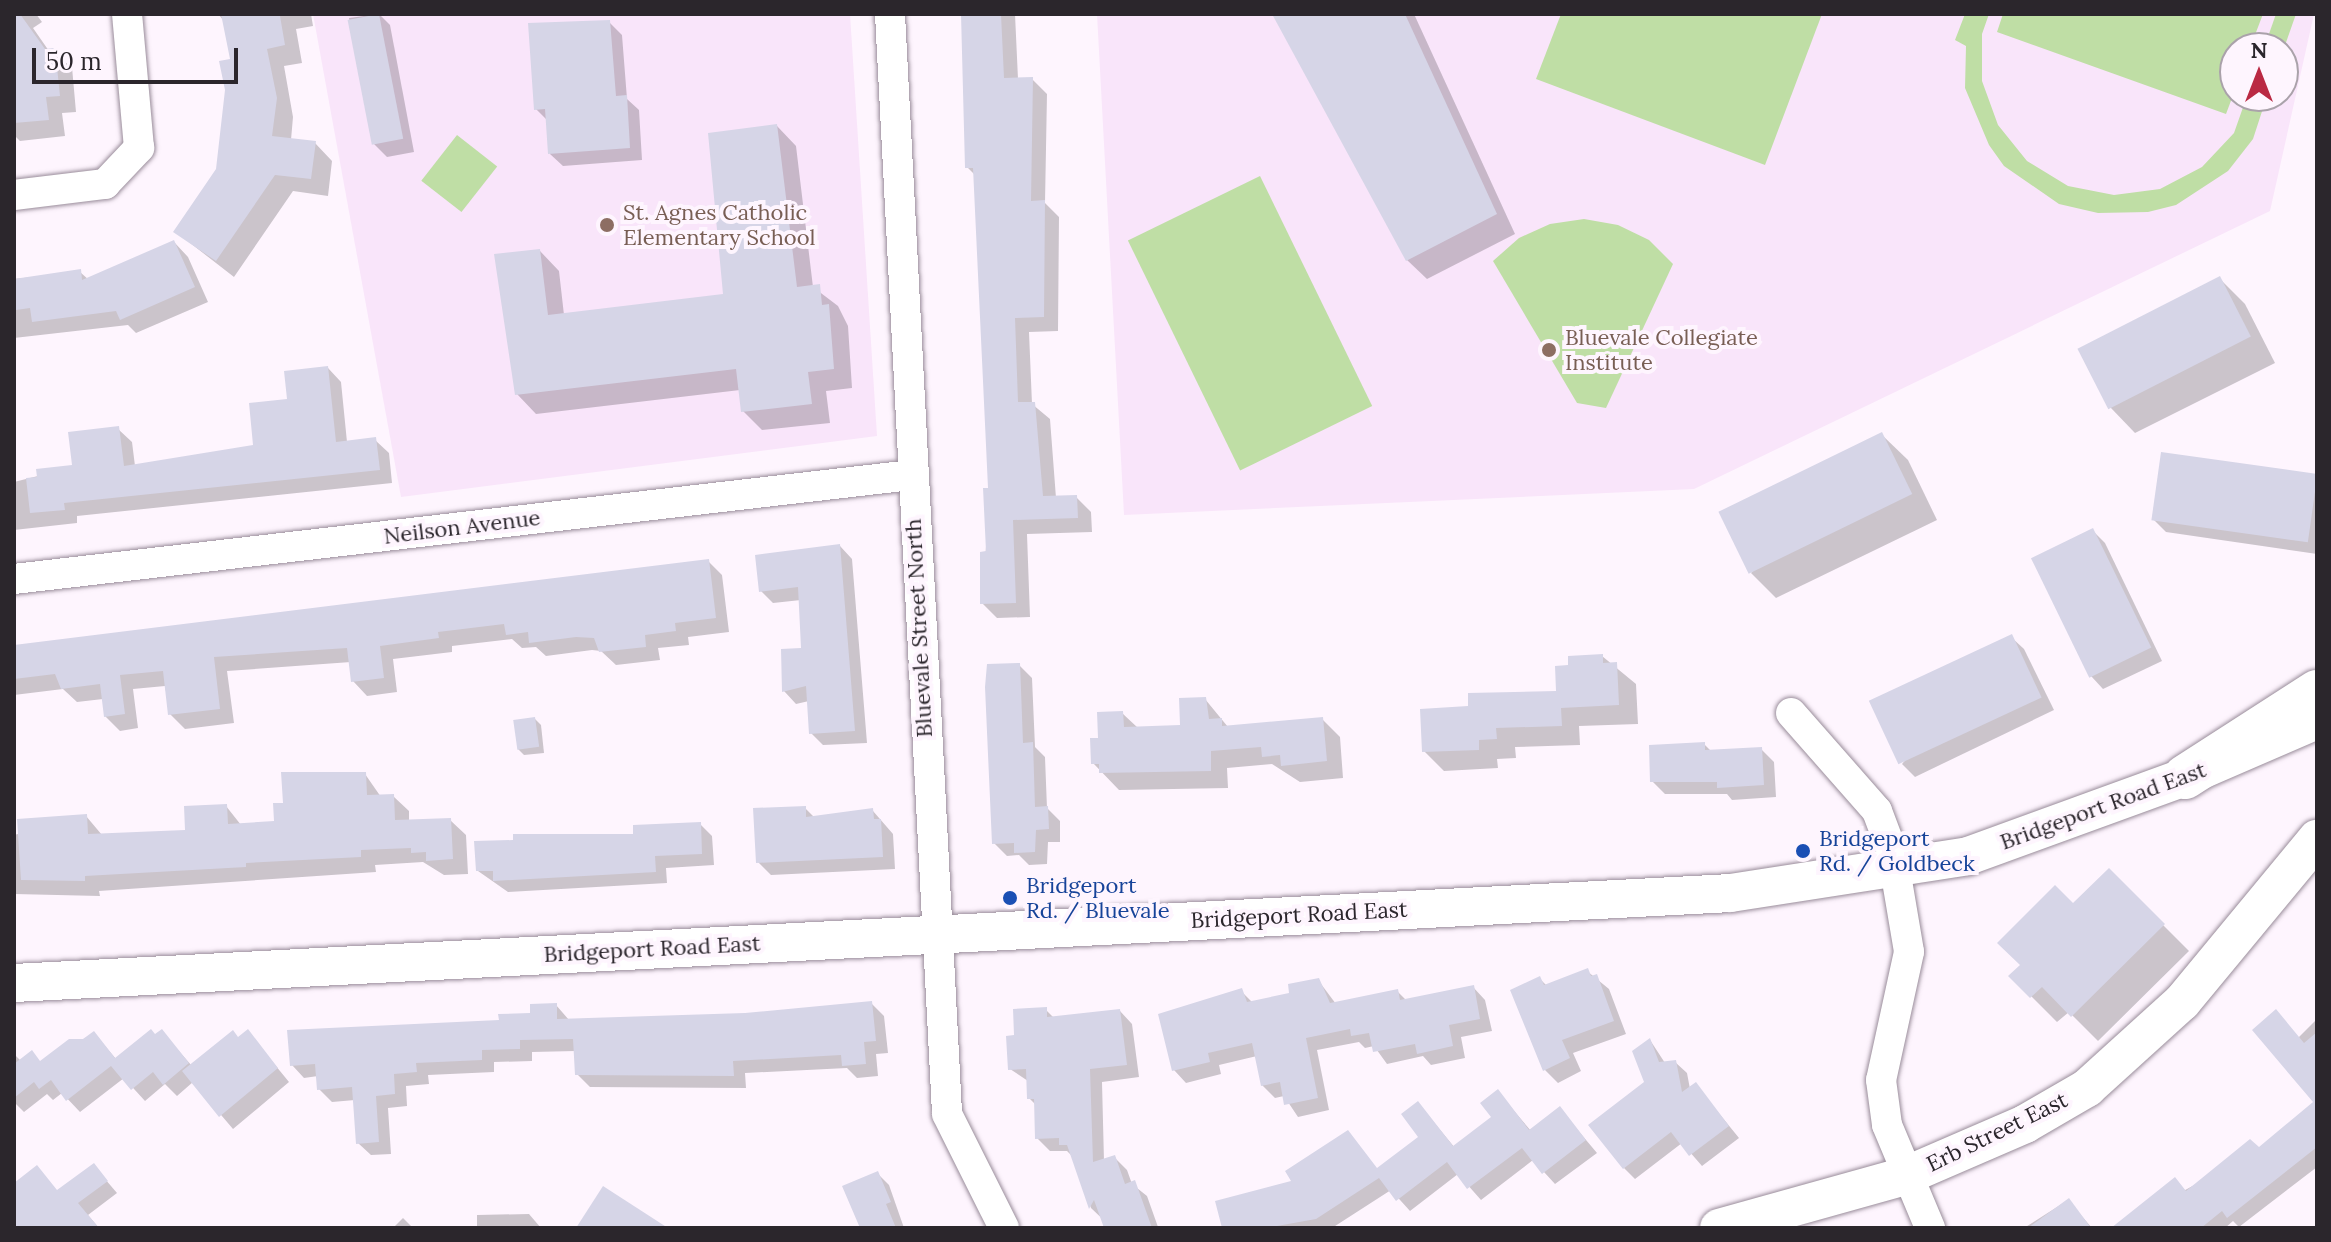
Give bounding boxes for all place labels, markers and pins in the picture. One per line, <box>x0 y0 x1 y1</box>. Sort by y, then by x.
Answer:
place label: St. Agnes Catholic Elementary School <box>623 199 816 250</box>
marker: St. Agnes Catholic Elementary School <box>598 216 616 234</box>
place label: Bluevale Collegiate Institute <box>1565 324 1758 376</box>
marker: Bluevale Collegiate Institute <box>1540 341 1558 359</box>
place label: Bridgeport Rd. / Goldbeck <box>1819 825 1975 876</box>
marker: Bridgeport Rd. / Goldbeck <box>1794 842 1812 860</box>
place label: Bridgeport Rd. / Bluevale <box>1026 872 1170 924</box>
marker: Bridgeport Rd. / Bluevale <box>1001 889 1019 907</box>

